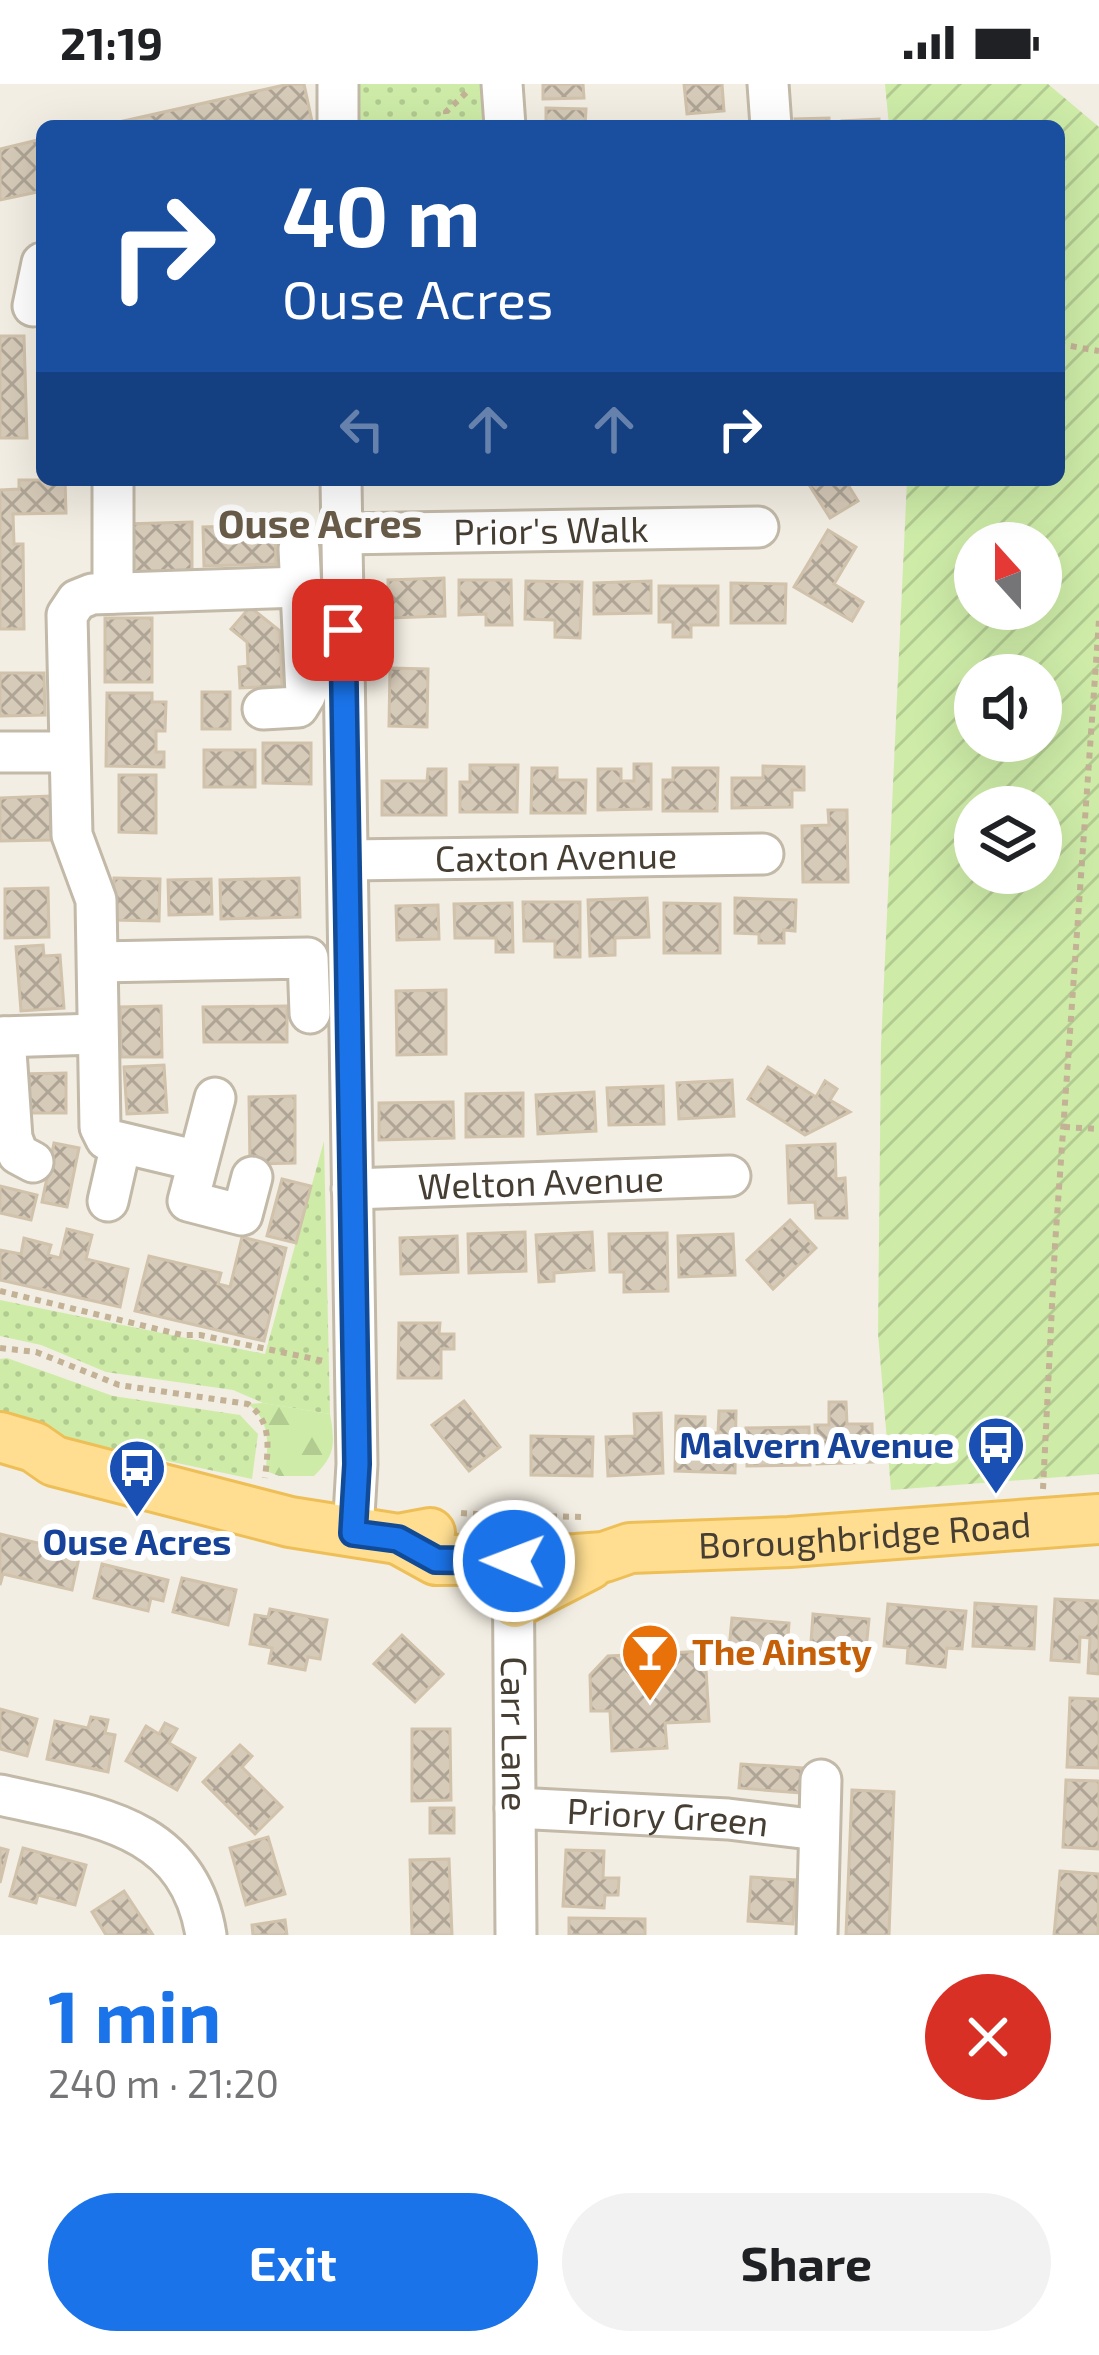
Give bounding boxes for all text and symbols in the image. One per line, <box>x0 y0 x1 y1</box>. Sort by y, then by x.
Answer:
text: 21:19 <box>60 15 163 69</box>
text: 40 m <box>282 163 481 264</box>
icon: right <box>84 168 240 324</box>
text: Ouse Acres <box>282 265 553 330</box>
icon: left <box>329 396 395 462</box>
icon: ahead <box>455 396 521 462</box>
icon: ahead <box>581 396 647 462</box>
icon: right <box>707 396 773 462</box>
district label: Ouse Acres <box>218 499 422 546</box>
street label: Prior's Walk <box>453 506 649 552</box>
north arrow <box>954 522 1062 630</box>
map controls <box>954 522 1062 894</box>
pin <box>292 579 394 681</box>
icon: arrive <box>310 597 376 663</box>
button: sound <box>954 654 1062 762</box>
button: layers <box>954 786 1062 894</box>
street label: Caxton Avenue <box>435 832 677 879</box>
street label: Welton Avenue <box>417 1155 665 1207</box>
bus stop icon: Malvern Avenue <box>965 1414 1027 1496</box>
place label: Malvern Avenue <box>679 1422 954 1465</box>
bus stop icon: Ouse Acres <box>106 1437 168 1519</box>
position arrow <box>451 1498 577 1624</box>
street label: Boroughbridge Road <box>697 1501 1032 1565</box>
place label: Ouse Acres <box>43 1519 231 1562</box>
bar icon: The Ainsty <box>619 1621 681 1703</box>
place label: The Ainsty <box>692 1629 872 1673</box>
street label: Carr Lane <box>494 1656 538 1812</box>
street label: Priory Green <box>566 1788 771 1844</box>
text: 1 min <box>48 1971 221 2057</box>
button: close <box>925 1974 1051 2100</box>
text: 240 m · 21:20 <box>48 2059 279 2106</box>
button: Exit <box>48 2193 538 2331</box>
button: Share <box>562 2193 1051 2331</box>

